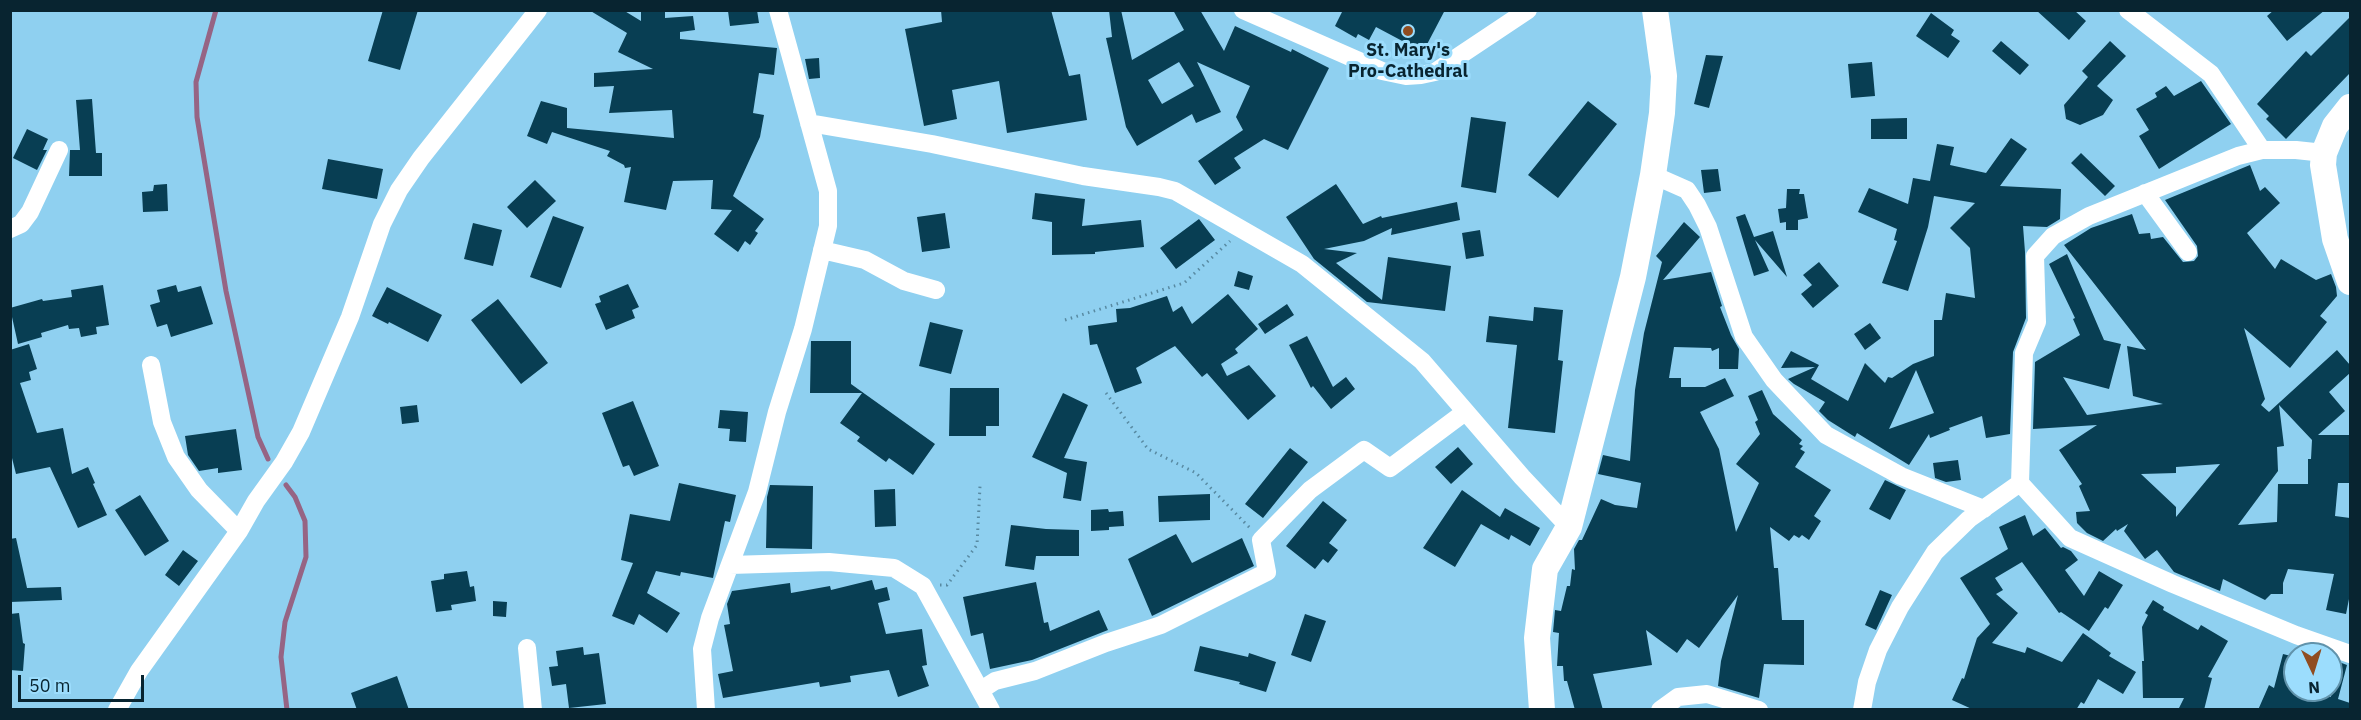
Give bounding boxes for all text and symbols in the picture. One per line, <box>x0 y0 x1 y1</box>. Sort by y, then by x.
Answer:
marker: St. Mary's Pro-Cathedral <box>1401 24 1415 38</box>
place label: St. Mary's Pro-Cathedral <box>1348 40 1468 82</box>
north arrow <box>2283 642 2343 702</box>
scale bar <box>21 663 147 701</box>
text: 50 m <box>29 674 71 697</box>
text: N <box>2308 678 2321 698</box>

